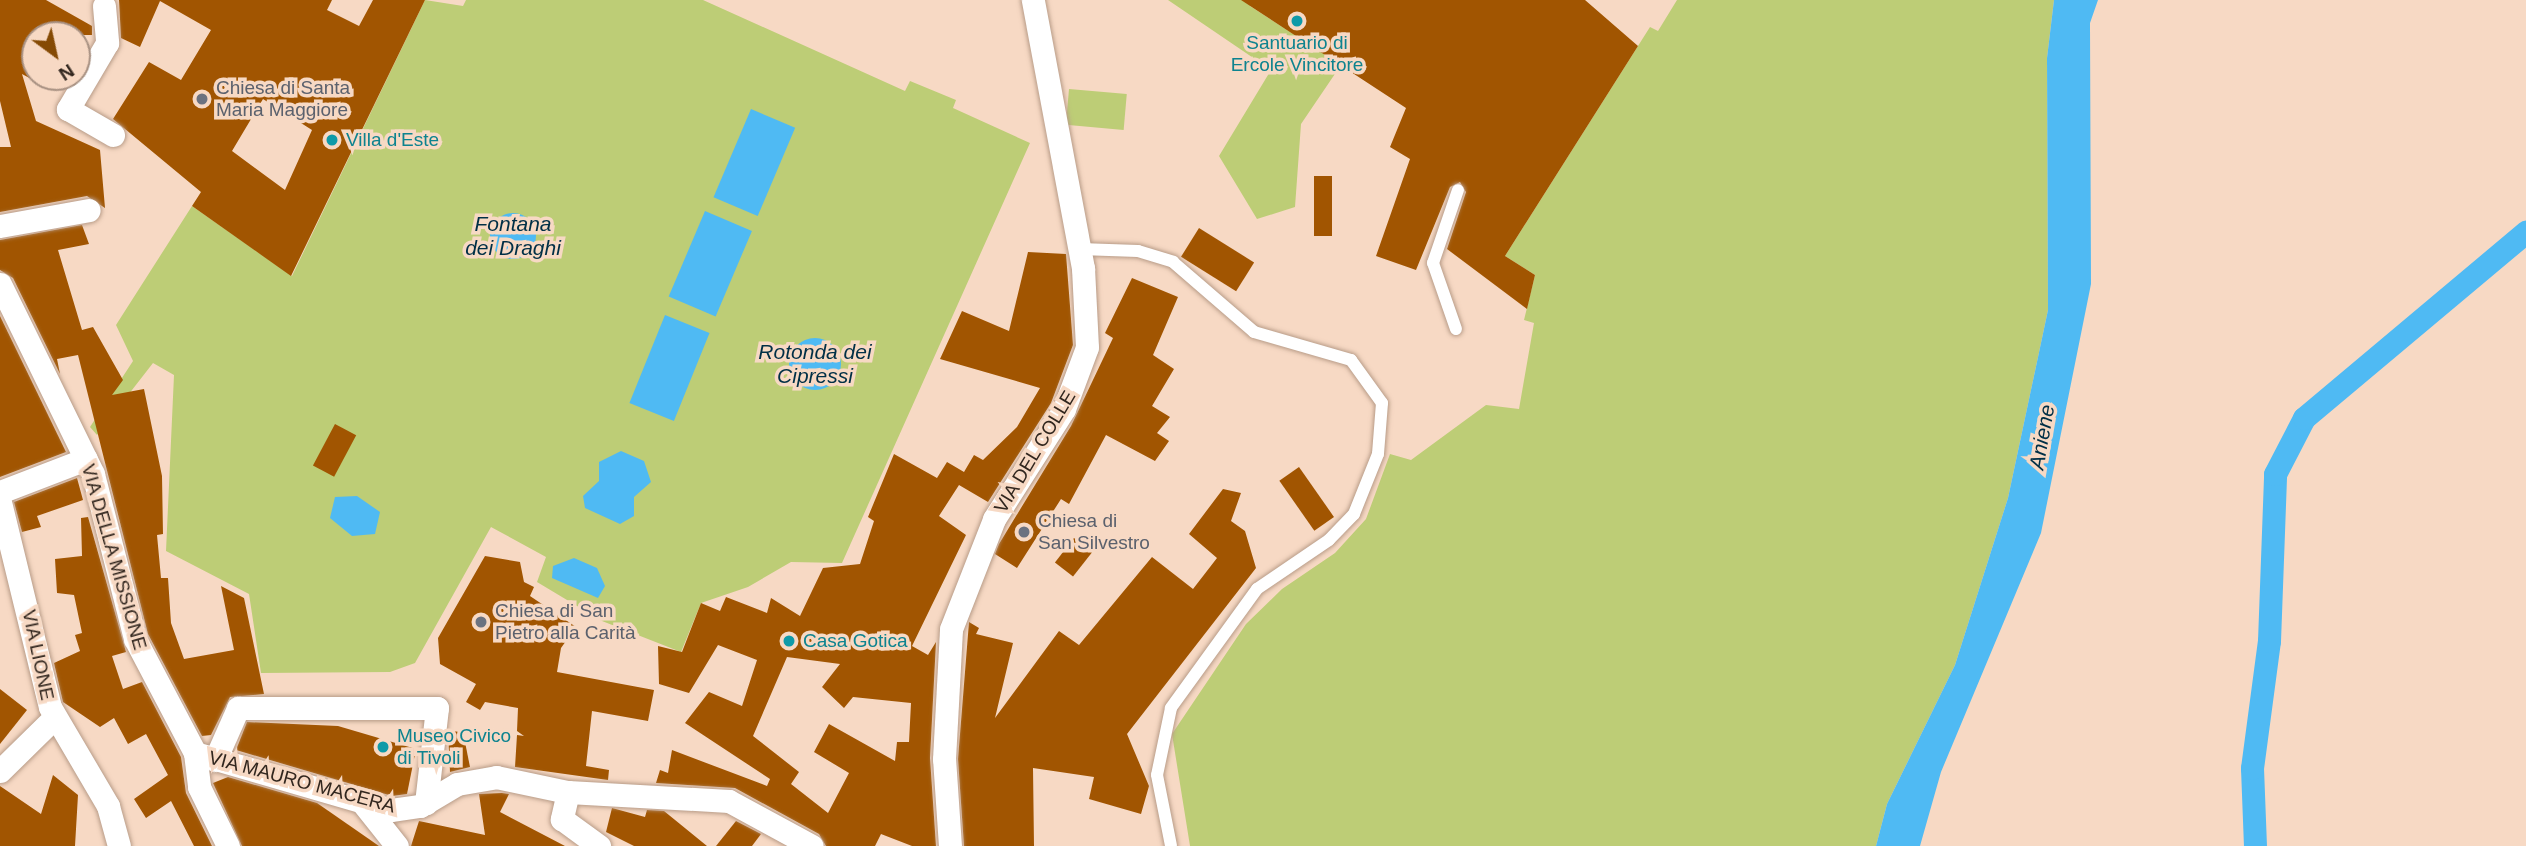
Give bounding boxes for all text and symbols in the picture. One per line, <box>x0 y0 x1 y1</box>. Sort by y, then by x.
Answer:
marker: Santuario di Ercole Vincitore <box>1289 13 1305 29</box>
north arrow <box>21 21 91 91</box>
place label: Santuario di Ercole Vincitore <box>1231 32 1363 76</box>
text: N <box>55 60 78 85</box>
place label: Chiesa di Santa Maria Maggiore <box>216 77 350 121</box>
marker: Chiesa di Santa Maria Maggiore <box>194 91 210 107</box>
place label: Villa d'Este <box>346 129 439 151</box>
marker: Villa d'Este <box>324 132 340 148</box>
water label: Fontana dei Draghi <box>465 211 561 261</box>
water label: Rotonda dei Cipressi <box>758 339 872 389</box>
street label: VIA DEL COLLE <box>989 386 1081 518</box>
water label: Aniene <box>2024 403 2060 471</box>
street label: VIA DELLA MISSIONE <box>76 460 152 654</box>
place label: Chiesa di San Silvestro <box>1038 510 1150 554</box>
marker: Chiesa di San Silvestro <box>1016 524 1032 540</box>
place label: Chiesa di San Pietro alla Carità <box>495 600 635 644</box>
street label: VIA LIONE <box>17 607 59 703</box>
marker: Chiesa di San Pietro alla Carità <box>473 614 489 630</box>
place label: Casa Gotica <box>803 630 908 652</box>
marker: Casa Gotica <box>781 633 797 649</box>
place label: Museo Civico di Tivoli <box>397 725 511 769</box>
marker: Museo Civico di Tivoli <box>375 739 391 755</box>
street label: VIA MAURO MACERA <box>206 746 398 818</box>

